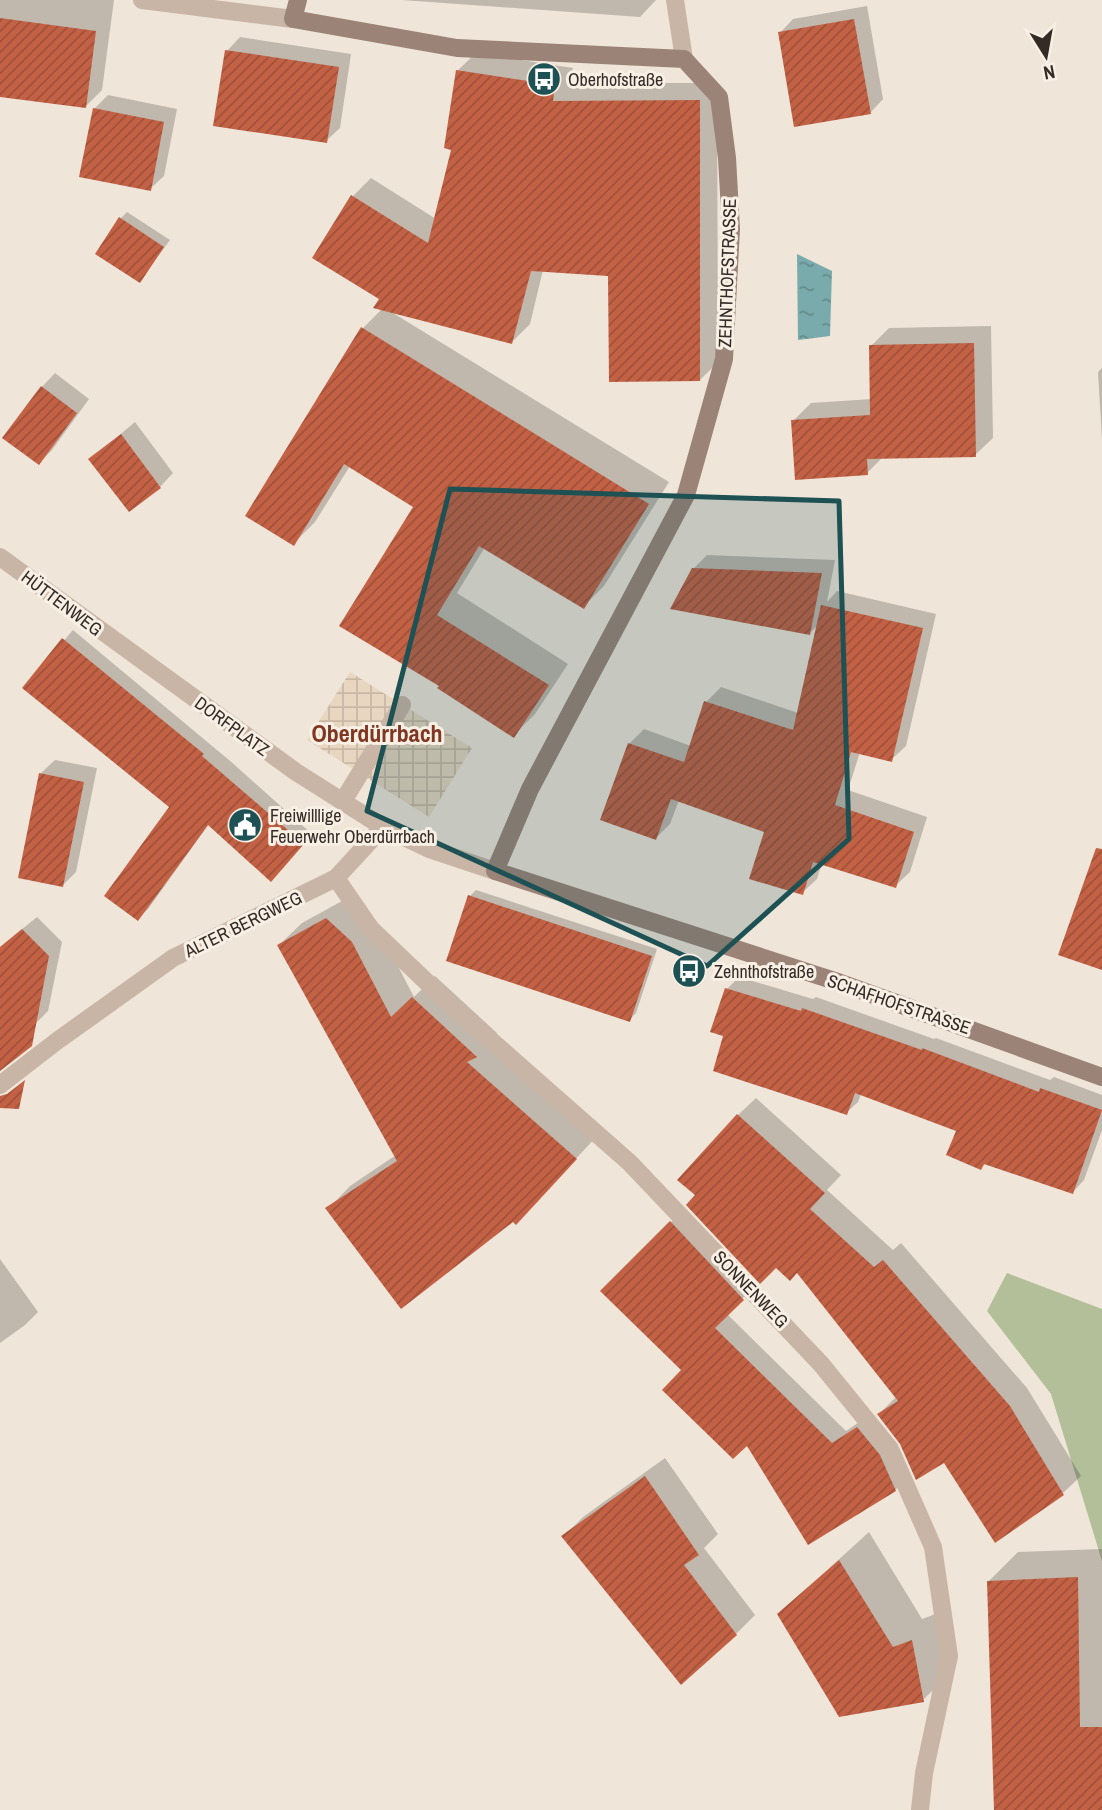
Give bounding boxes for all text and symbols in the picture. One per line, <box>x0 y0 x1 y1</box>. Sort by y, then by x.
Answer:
north arrow <box>1011 21 1081 91</box>
text: N <box>1041 59 1057 87</box>
bus stop icon: Oberhofstraße <box>525 60 563 98</box>
place label: Oberhofstraße <box>568 67 663 92</box>
street label: ZEHNTHOFSTRASSE <box>712 198 742 348</box>
street label: HÜTTENWEG <box>16 564 108 642</box>
street label: DORFPLATZ <box>190 690 274 762</box>
district label: Oberdürrbach <box>311 717 443 749</box>
place label: Freiwilllige Feuerwehr Oberdürrbach <box>270 803 435 849</box>
public building icon: Freiwilllige Feuerwehr Oberdürrbach <box>226 806 264 844</box>
street label: ALTER BERGWEG <box>179 885 306 964</box>
bus stop icon: Zehnthofstraße <box>670 952 708 990</box>
place label: Zehnthofstraße <box>714 959 814 984</box>
street label: SCHAFHOFSTRASSE <box>824 968 974 1040</box>
street label: SONNENWEG <box>708 1245 794 1333</box>

